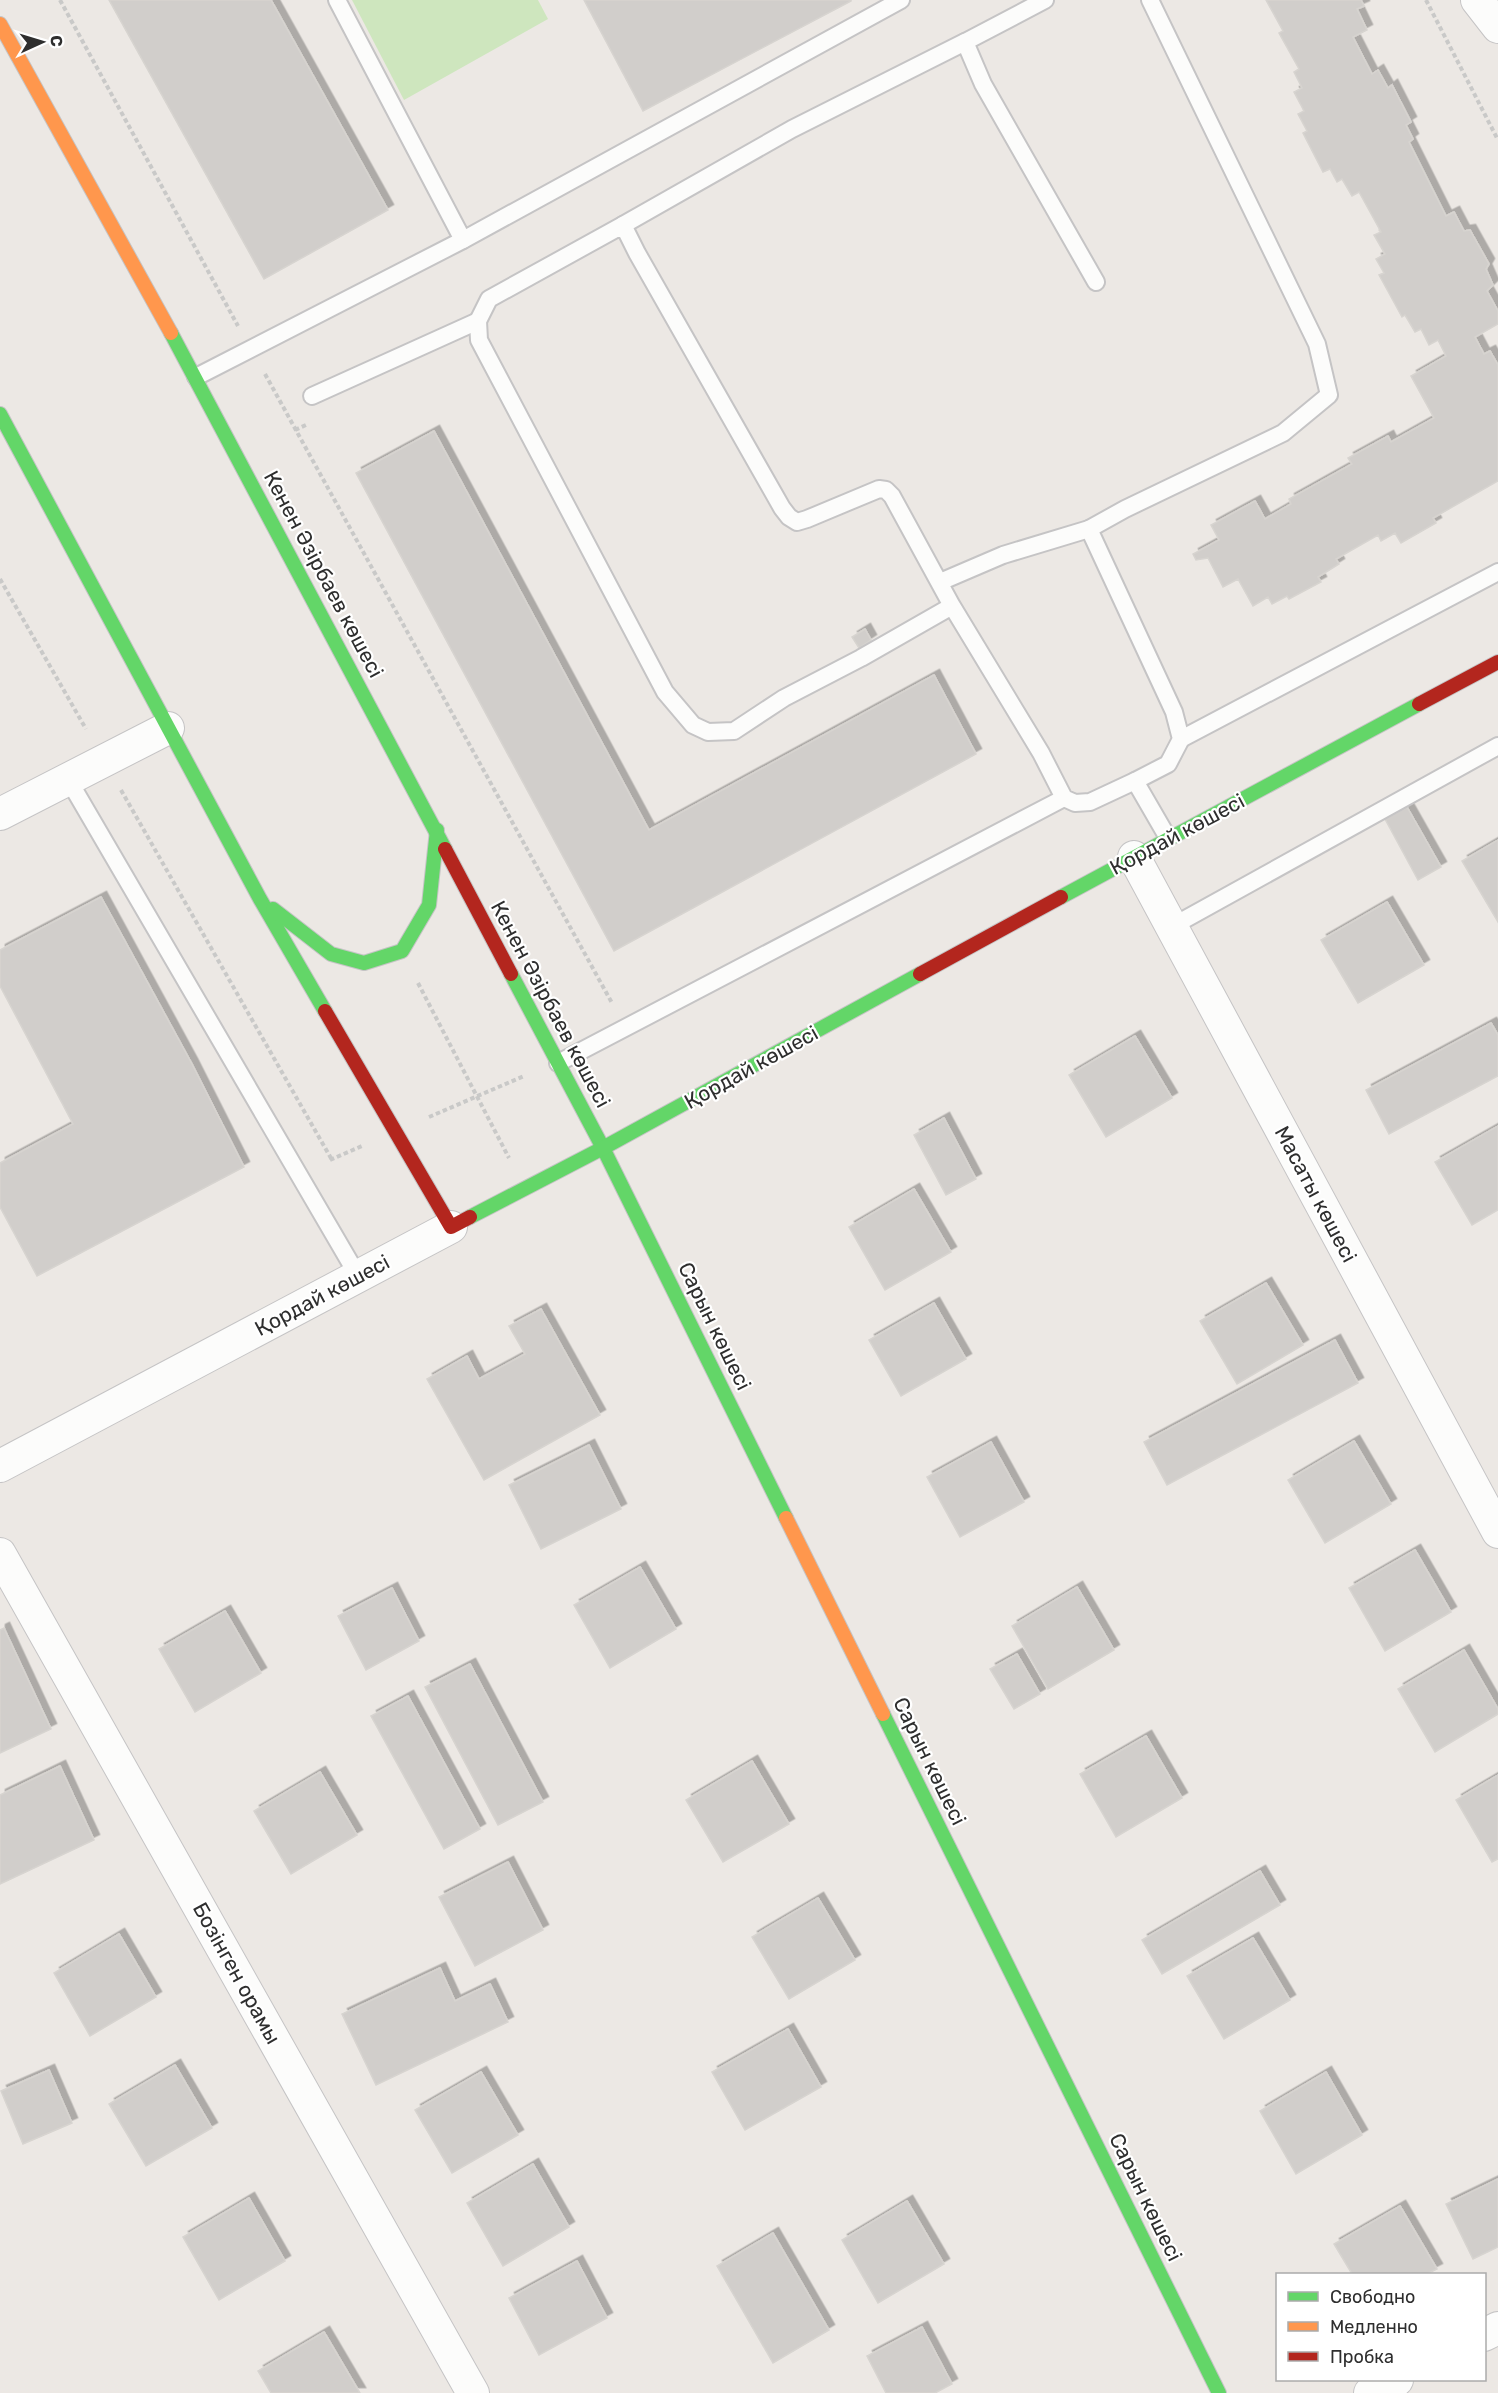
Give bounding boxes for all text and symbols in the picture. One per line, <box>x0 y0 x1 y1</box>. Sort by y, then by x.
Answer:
north arrow <box>12 12 72 72</box>
text: С <box>47 35 66 47</box>
street label: Кенен Әзірбаев көшесі <box>259 466 389 682</box>
street label: Қордай көшесі <box>1105 788 1249 880</box>
street label: Кенен Әзірбаев көшесі <box>486 896 616 1112</box>
street label: Қордай көшесі <box>680 1020 822 1114</box>
street label: Масаты көшесі <box>1270 1122 1362 1266</box>
street label: Қордай көшесі <box>250 1249 394 1341</box>
street label: Сарын көшесі <box>673 1258 757 1394</box>
street label: Сарын көшесі <box>888 1693 972 1829</box>
street label: Бозінген орамы <box>188 1898 286 2048</box>
street label: Сарын көшесі <box>1104 2129 1188 2265</box>
legend <box>1276 2273 1486 2381</box>
text: Свободно <box>1330 2286 1415 2308</box>
text: Медленно <box>1330 2316 1418 2338</box>
text: Пробка <box>1330 2346 1394 2368</box>

